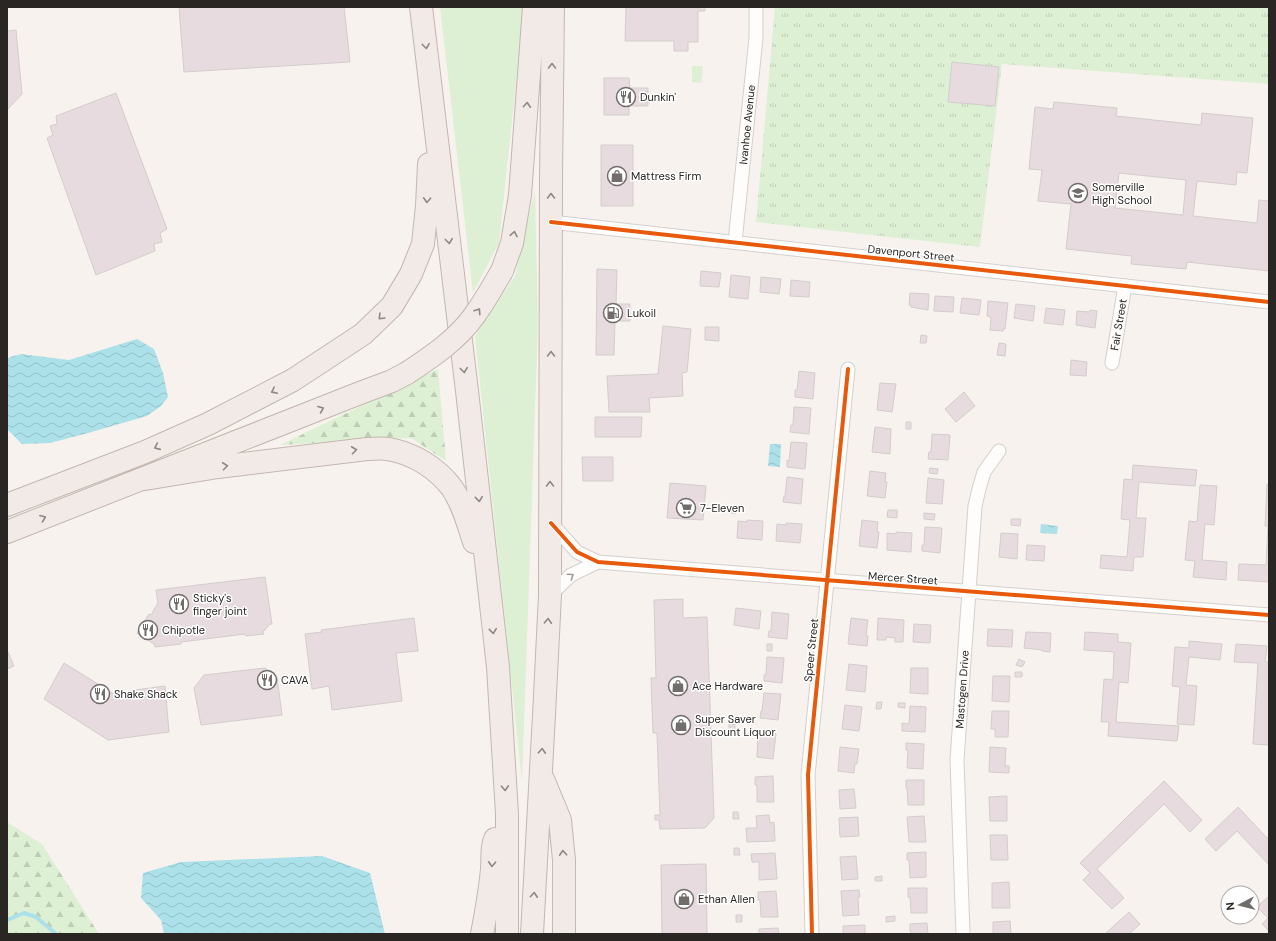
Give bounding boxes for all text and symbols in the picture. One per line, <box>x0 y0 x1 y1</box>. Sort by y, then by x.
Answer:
one-way arrow <box>421 43 430 49</box>
one-way arrow <box>548 63 556 69</box>
street label: Ivanhoe Avenue <box>736 84 758 165</box>
restaurant icon: Dunkin' <box>615 86 637 108</box>
place label: Dunkin' <box>640 90 676 104</box>
one-way arrow <box>522 102 531 108</box>
shop icon: Mattress Firm <box>606 165 628 187</box>
place label: Mattress Firm <box>631 169 701 183</box>
place label: Somerville High School <box>1092 180 1152 207</box>
school or university icon: Somerville High School <box>1067 182 1089 204</box>
one-way arrow <box>547 193 555 199</box>
one-way arrow <box>423 197 432 203</box>
one-way arrow <box>509 231 517 237</box>
one-way arrow <box>444 238 453 244</box>
street label: Davenport Street <box>867 241 955 265</box>
street label: Fair Street <box>1107 298 1130 352</box>
fuel station icon: Lukoil <box>602 302 624 324</box>
place label: Lukoil <box>627 306 656 320</box>
one-way arrow <box>473 308 480 315</box>
one-way arrow <box>378 312 386 320</box>
one-way arrow <box>546 351 555 357</box>
one-way arrow <box>459 367 468 373</box>
one-way arrow <box>271 386 278 393</box>
one-way arrow <box>316 406 324 414</box>
one-way arrow <box>153 442 161 450</box>
one-way arrow <box>351 446 357 455</box>
one-way arrow <box>222 462 228 471</box>
one-way arrow <box>546 481 555 487</box>
one-way arrow <box>474 496 483 502</box>
supermarket icon: 7-Eleven <box>675 497 697 519</box>
place label: 7-Eleven <box>700 501 744 515</box>
one-way arrow <box>40 514 47 522</box>
street label: Mercer Street <box>868 569 938 587</box>
one-way arrow <box>567 574 574 581</box>
place label: Sticky's finger joint <box>193 591 247 618</box>
restaurant icon: Sticky's finger joint <box>168 593 190 615</box>
street label: Speer Street <box>801 617 821 683</box>
one-way arrow <box>544 618 553 624</box>
restaurant icon: Chipotle <box>137 619 159 641</box>
place label: Chipotle <box>162 623 205 637</box>
one-way arrow <box>489 628 498 634</box>
street label: Mastogen Drive <box>952 650 972 729</box>
restaurant icon: CAVA <box>256 669 278 691</box>
place label: CAVA <box>281 673 309 687</box>
shop icon: Ace Hardware <box>667 675 689 697</box>
place label: Ace Hardware <box>692 679 763 693</box>
restaurant icon: Shake Shack <box>89 683 111 705</box>
place label: Shake Shack <box>114 687 178 701</box>
place label: Super Saver Discount Liquor <box>695 712 776 739</box>
shop icon: Super Saver Discount Liquor <box>670 714 692 736</box>
one-way arrow <box>538 748 547 754</box>
one-way arrow <box>501 785 510 791</box>
one-way arrow <box>559 850 568 856</box>
one-way arrow <box>487 861 496 867</box>
north arrow <box>1220 885 1260 925</box>
shop icon: Ethan Allen <box>673 888 695 910</box>
one-way arrow <box>530 892 539 898</box>
place label: Ethan Allen <box>698 892 755 906</box>
text: N <box>1223 901 1238 911</box>

